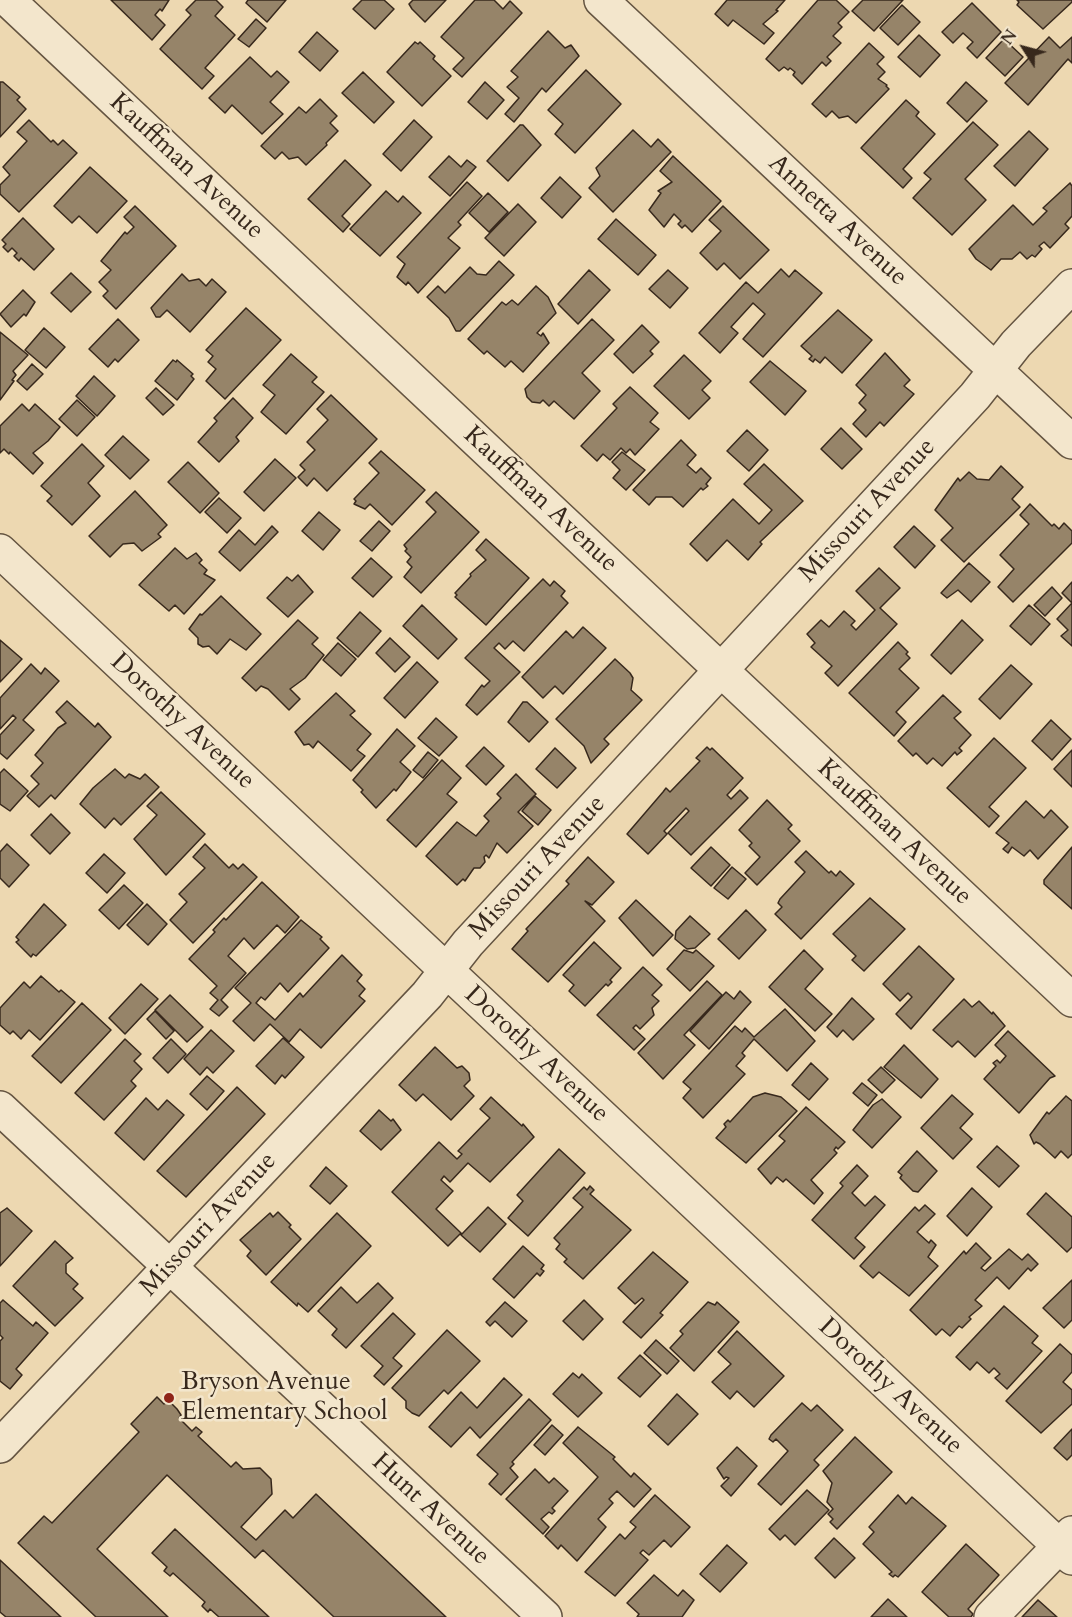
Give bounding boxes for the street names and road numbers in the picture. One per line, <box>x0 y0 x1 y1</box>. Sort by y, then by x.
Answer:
street label: Kauffman Avenue <box>102 87 270 247</box>
street label: Annetta Avenue <box>761 149 913 293</box>
street label: Kauffman Avenue <box>456 420 624 580</box>
street label: Missouri Avenue <box>793 432 943 590</box>
street label: Dorothy Avenue <box>103 647 261 797</box>
street label: Kauffman Avenue <box>810 753 978 913</box>
street label: Missouri Avenue <box>463 789 613 947</box>
street label: Dorothy Avenue <box>457 980 615 1130</box>
street label: Missouri Avenue <box>134 1146 284 1304</box>
street label: Dorothy Avenue <box>811 1312 969 1462</box>
street label: Hunt Avenue <box>364 1447 496 1573</box>

